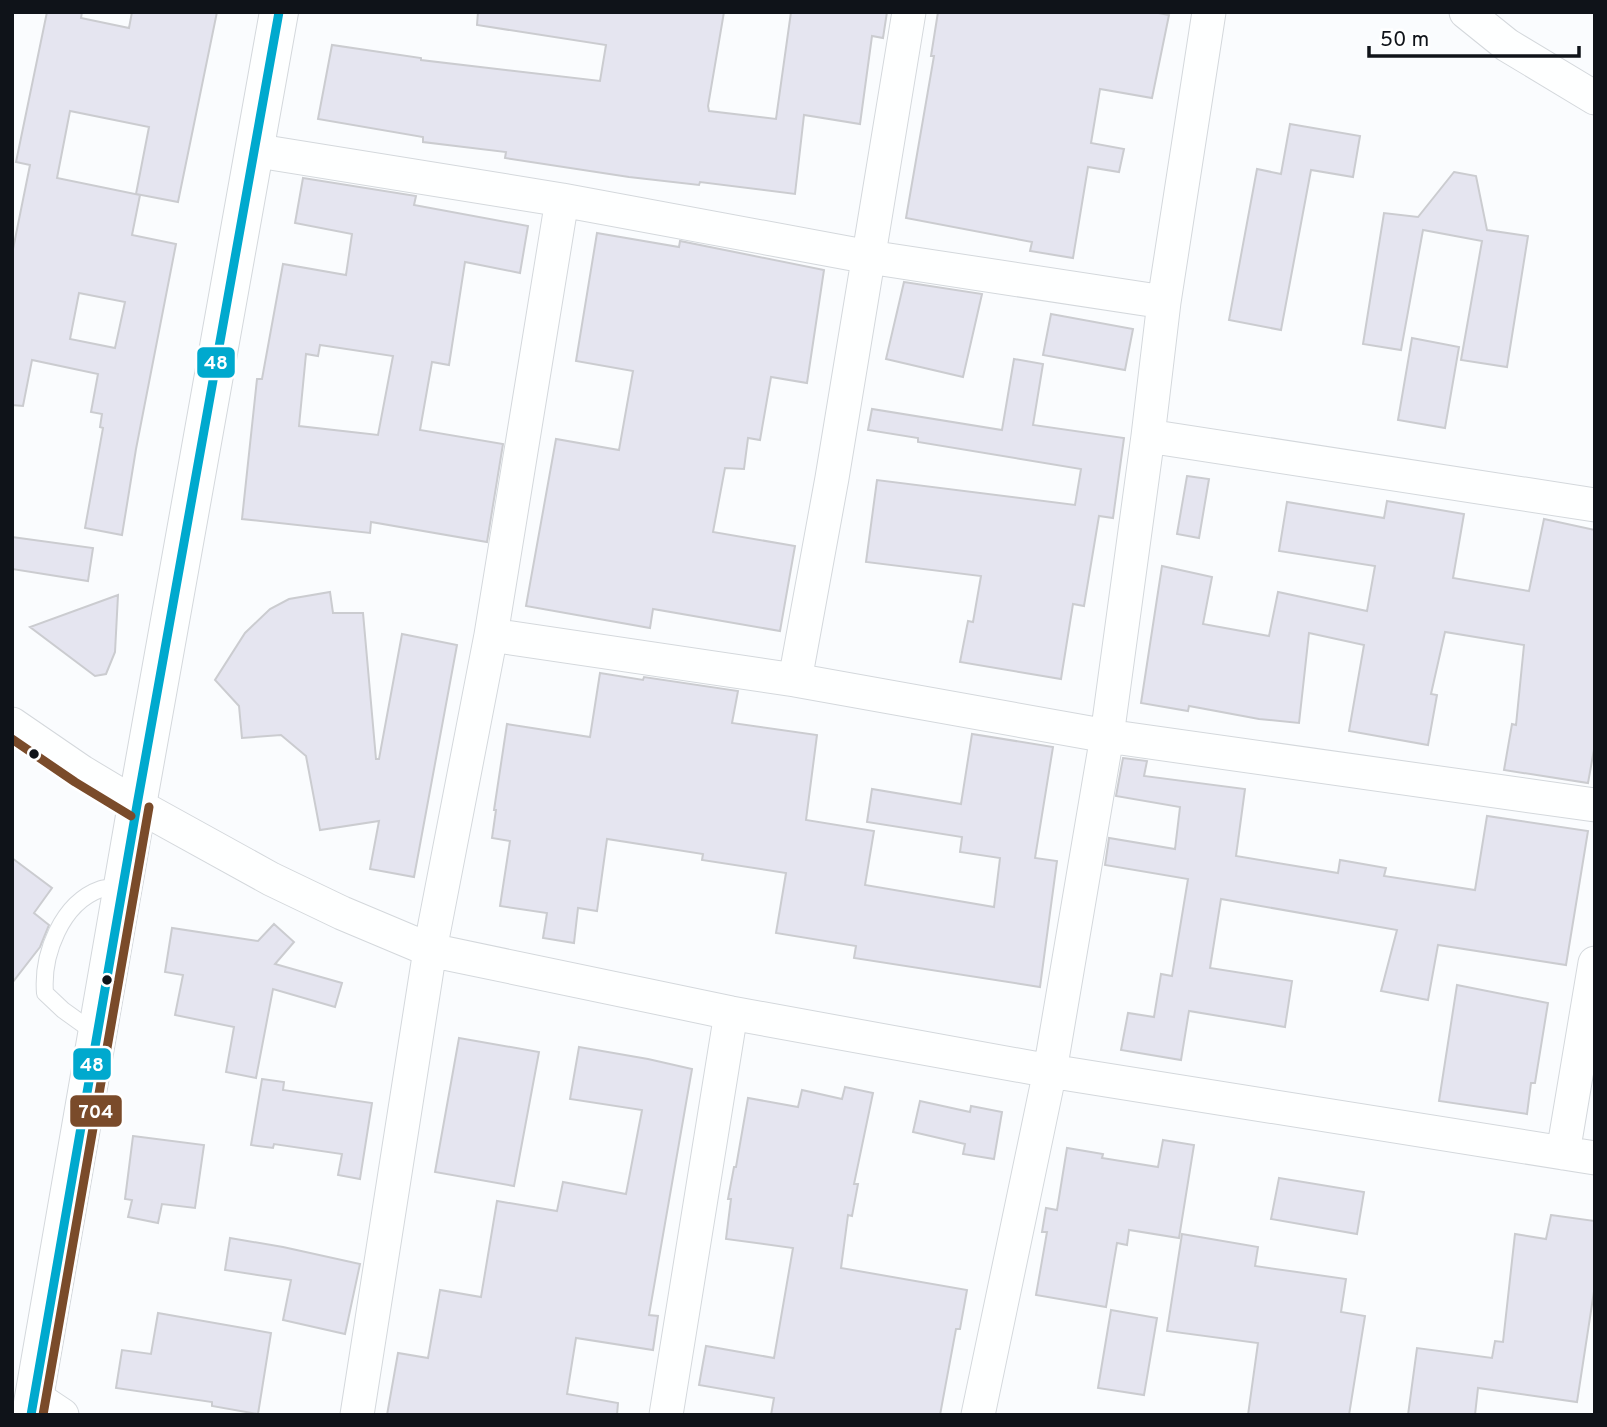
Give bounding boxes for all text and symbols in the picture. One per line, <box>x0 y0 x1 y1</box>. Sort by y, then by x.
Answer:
scale bar <box>1369 14 1579 58</box>
text: 50 m <box>1380 27 1429 54</box>
line badge: 48 <box>196 346 236 379</box>
text: 48 <box>204 352 228 376</box>
unlabelled marker <box>27 747 41 761</box>
unlabelled marker <box>100 973 114 987</box>
line badge: 48 <box>72 1047 112 1081</box>
text: 48 <box>80 1054 104 1078</box>
line badge: 704 <box>69 1094 123 1128</box>
text: 704 <box>79 1101 113 1125</box>

